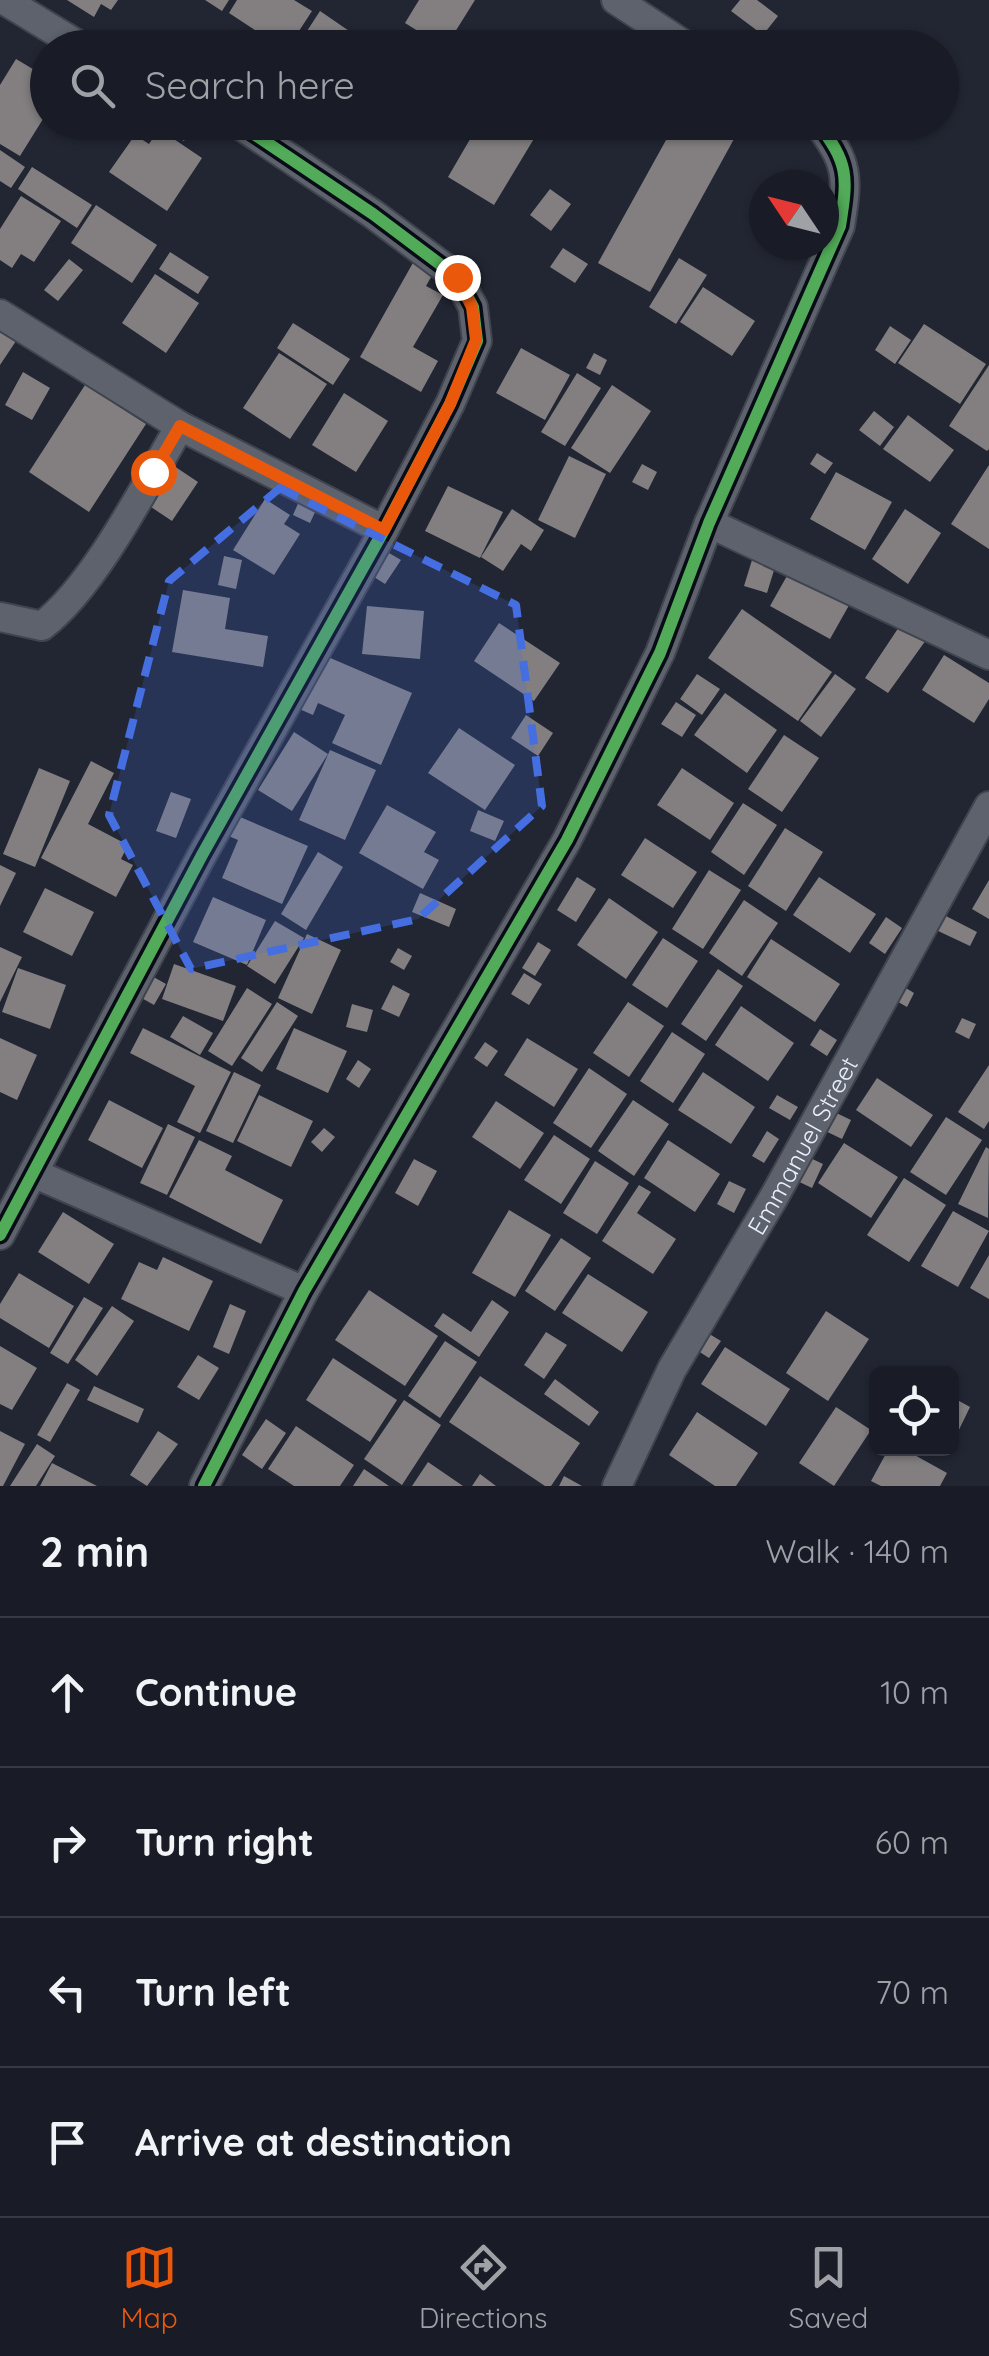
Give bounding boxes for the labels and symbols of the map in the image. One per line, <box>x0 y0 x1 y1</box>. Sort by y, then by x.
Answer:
north arrow <box>749 170 839 260</box>
route end <box>435 255 481 301</box>
route start <box>131 450 177 496</box>
street label: Emmanuel Street <box>740 1051 864 1240</box>

